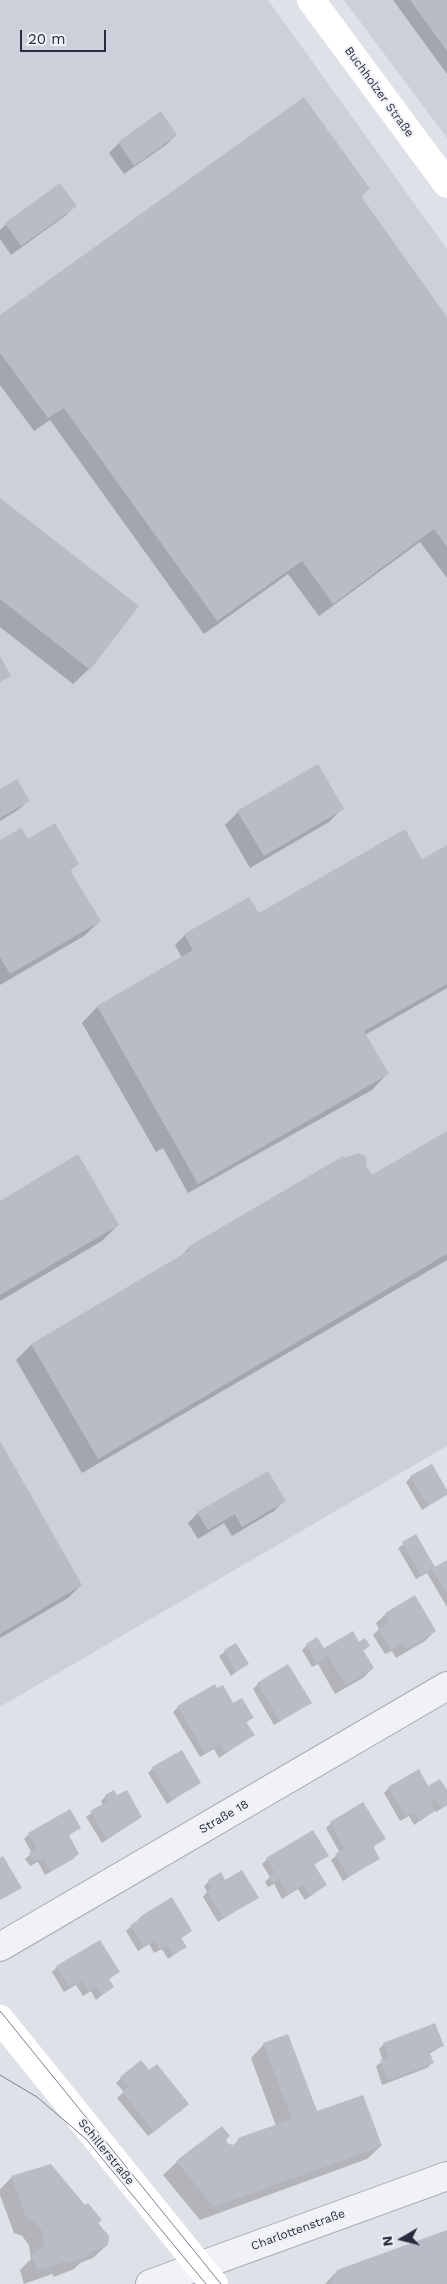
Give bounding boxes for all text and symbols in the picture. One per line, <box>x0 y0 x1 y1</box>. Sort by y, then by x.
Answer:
scale bar <box>22 20 109 52</box>
text: 20 m <box>28 30 66 48</box>
street label: Buchholzer Straße <box>341 44 417 140</box>
street label: Straße 18 <box>197 1797 251 1837</box>
street label: Schillerstraße <box>75 2116 137 2188</box>
street label: Charlottenstraße <box>249 2206 347 2254</box>
north arrow <box>377 2214 427 2264</box>
text: N <box>379 2235 396 2247</box>

